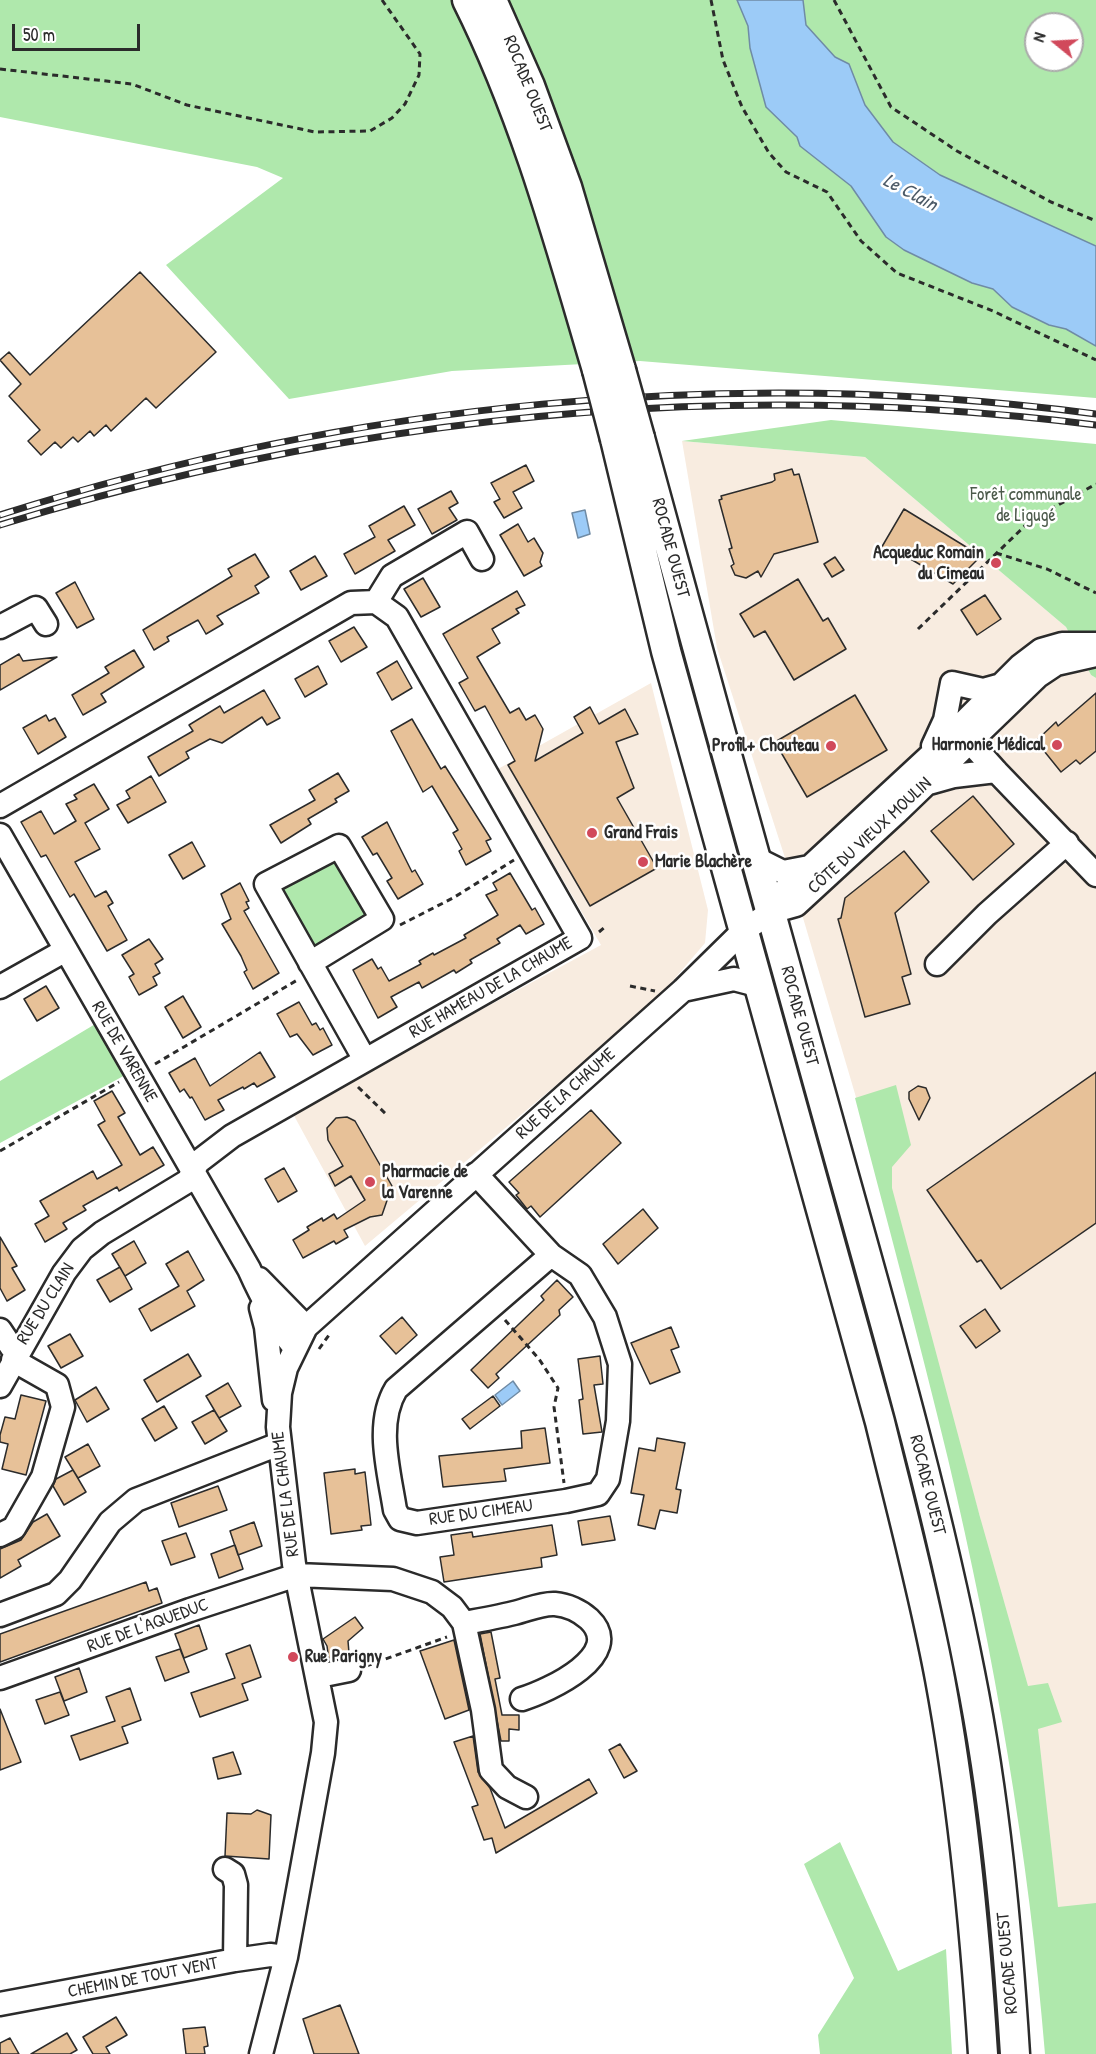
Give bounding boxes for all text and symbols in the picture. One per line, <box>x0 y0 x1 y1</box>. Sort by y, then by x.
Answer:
scale bar <box>15 12 142 50</box>
north arrow <box>1024 12 1084 72</box>
text: 50 m <box>23 22 55 47</box>
text: N <box>1027 30 1051 45</box>
street label: ROCADE OUEST <box>498 33 556 135</box>
water label: Le Clain <box>879 169 941 217</box>
park label: Forêt communale de Ligugé <box>970 484 1082 526</box>
street label: ROCADE OUEST <box>646 496 694 600</box>
place label: Acqueduc Romain du Cimeau <box>873 542 984 584</box>
marker: Acqueduc Romain du Cimeau <box>989 556 1003 570</box>
place label: Harmonie Médical <box>932 734 1045 756</box>
place label: Profil+ Chouteau <box>712 735 819 757</box>
marker: Harmonie Médical <box>1050 738 1064 752</box>
marker: Profil+ Chouteau <box>824 739 838 753</box>
street label: CÔTE DU VIEUX MOULIN <box>804 773 936 899</box>
place label: Grand Frais <box>604 822 678 844</box>
marker: Grand Frais <box>585 826 599 840</box>
place label: Marie Blachère <box>655 851 752 873</box>
marker: Marie Blachère <box>636 855 650 869</box>
street label: RUE HAMEAU DE LA CHAUME <box>406 932 576 1044</box>
street label: ROCADE OUEST <box>775 964 823 1068</box>
street label: RUE DE VARENNE <box>86 998 162 1106</box>
street label: RUE DE LA CHAUME <box>512 1044 620 1144</box>
place label: Pharmacie de la Varenne <box>382 1161 468 1204</box>
marker: Pharmacie de la Varenne <box>363 1175 377 1189</box>
street label: RUE DU CLAIN <box>12 1259 80 1349</box>
street label: RUE DE LA CHAUME <box>268 1430 304 1558</box>
street label: ROCADE OUEST <box>904 1433 950 1537</box>
street label: RUE DU CIMEAU <box>428 1495 534 1531</box>
street label: RUE DE L'AQUEDUC <box>85 1594 211 1658</box>
place label: Rue Parigny <box>305 1646 382 1668</box>
marker: Rue Parigny <box>286 1650 300 1664</box>
street label: ROCADE OUEST <box>993 1911 1023 2015</box>
street label: CHEMIN DE TOUT VENT <box>66 1953 220 2003</box>

